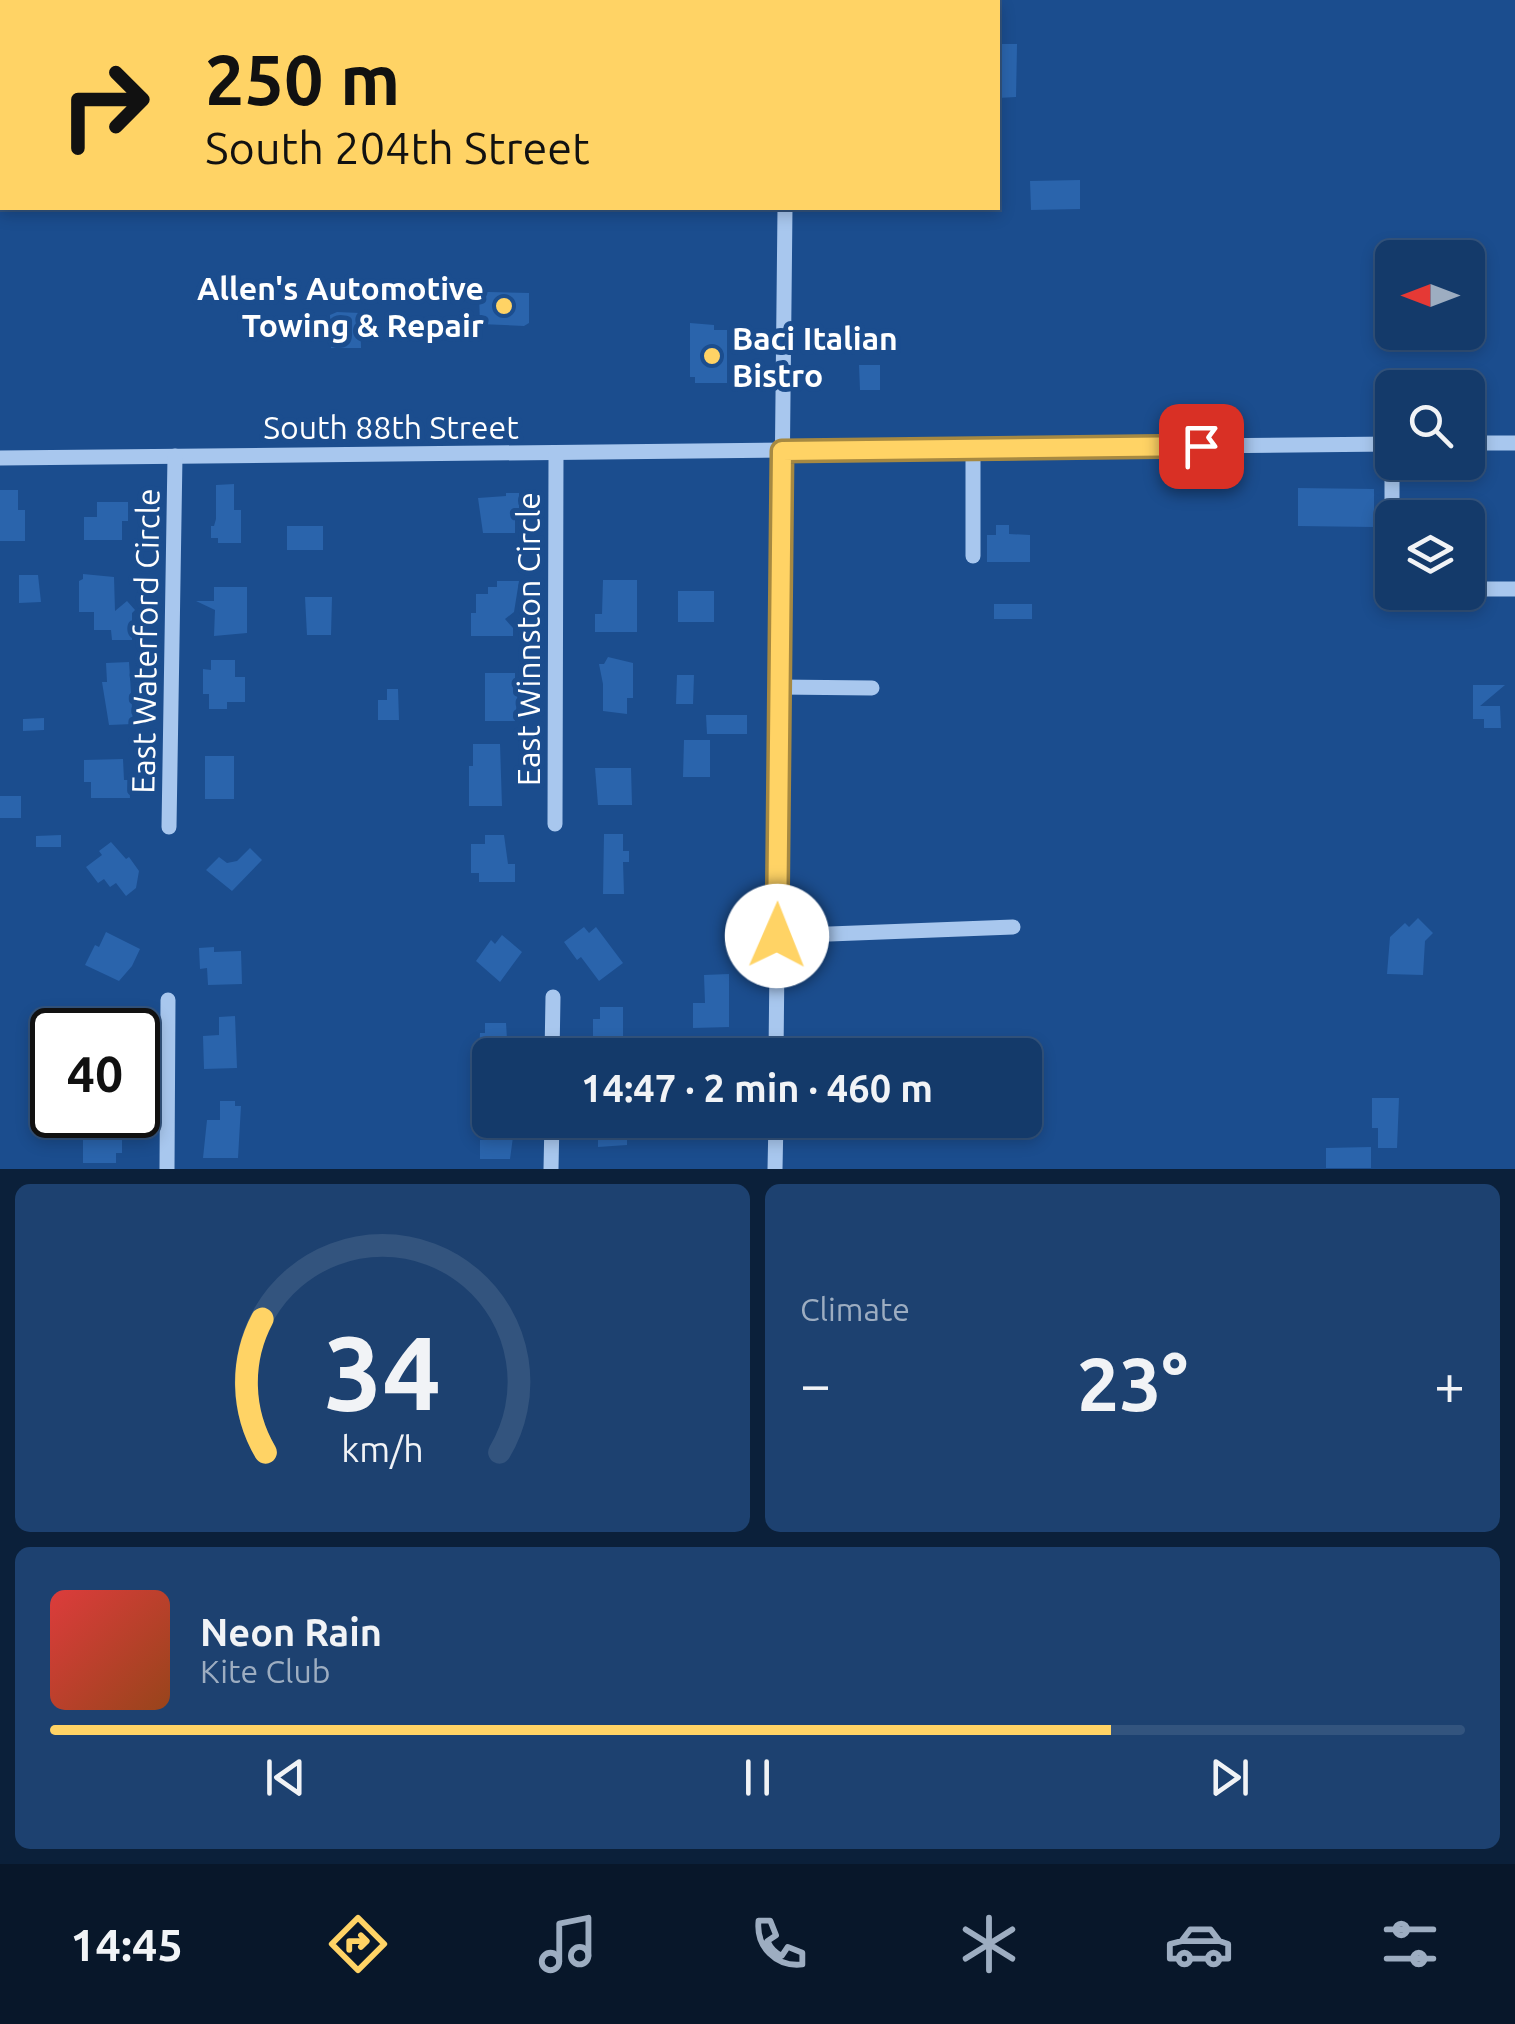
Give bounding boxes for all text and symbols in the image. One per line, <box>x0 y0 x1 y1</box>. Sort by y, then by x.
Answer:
icon: right <box>40 40 170 170</box>
text: 250 m <box>205 40 400 118</box>
text: South 204th Street <box>205 122 590 173</box>
north arrow <box>1375 240 1485 350</box>
map controls <box>1375 240 1485 610</box>
place label: Allen's Automotive Towing & Repair <box>197 270 484 343</box>
marker: Allen's Automotive Towing & Repair <box>493 295 515 317</box>
place label: Baci Italian Bistro <box>732 320 898 393</box>
marker: Baci Italian Bistro <box>701 345 723 367</box>
button: search <box>1375 370 1485 480</box>
pin <box>1159 404 1244 489</box>
street label: South 88th Street <box>263 409 519 445</box>
icon: arrive <box>1174 419 1229 474</box>
street label: East Waterford Circle <box>124 488 166 794</box>
street label: East Winnston Circle <box>510 492 546 786</box>
button: layers <box>1375 500 1485 610</box>
position arrow <box>725 884 829 988</box>
speed limit sign: 40 <box>30 1008 160 1138</box>
text: 14:47 · 2 min · 460 m <box>581 1067 933 1109</box>
text: Climate <box>800 1291 910 1327</box>
text: 34 <box>324 1313 441 1430</box>
text: 23° <box>1077 1341 1188 1425</box>
text: − <box>800 1353 831 1414</box>
text: + <box>1434 1353 1465 1414</box>
text: km/h <box>341 1429 424 1469</box>
text: Neon Rain <box>200 1611 382 1653</box>
text: Kite Club <box>200 1653 330 1689</box>
icon: previous <box>258 1750 313 1805</box>
icon: pause <box>730 1750 785 1805</box>
icon: next <box>1202 1750 1257 1805</box>
icon: directions <box>323 1909 393 1979</box>
icon: music <box>533 1909 603 1979</box>
icon: phone <box>744 1909 814 1979</box>
icon: climate <box>954 1909 1024 1979</box>
icon: car <box>1164 1909 1234 1979</box>
icon: filters <box>1375 1909 1445 1979</box>
text: 14:45 <box>70 1919 183 1970</box>

